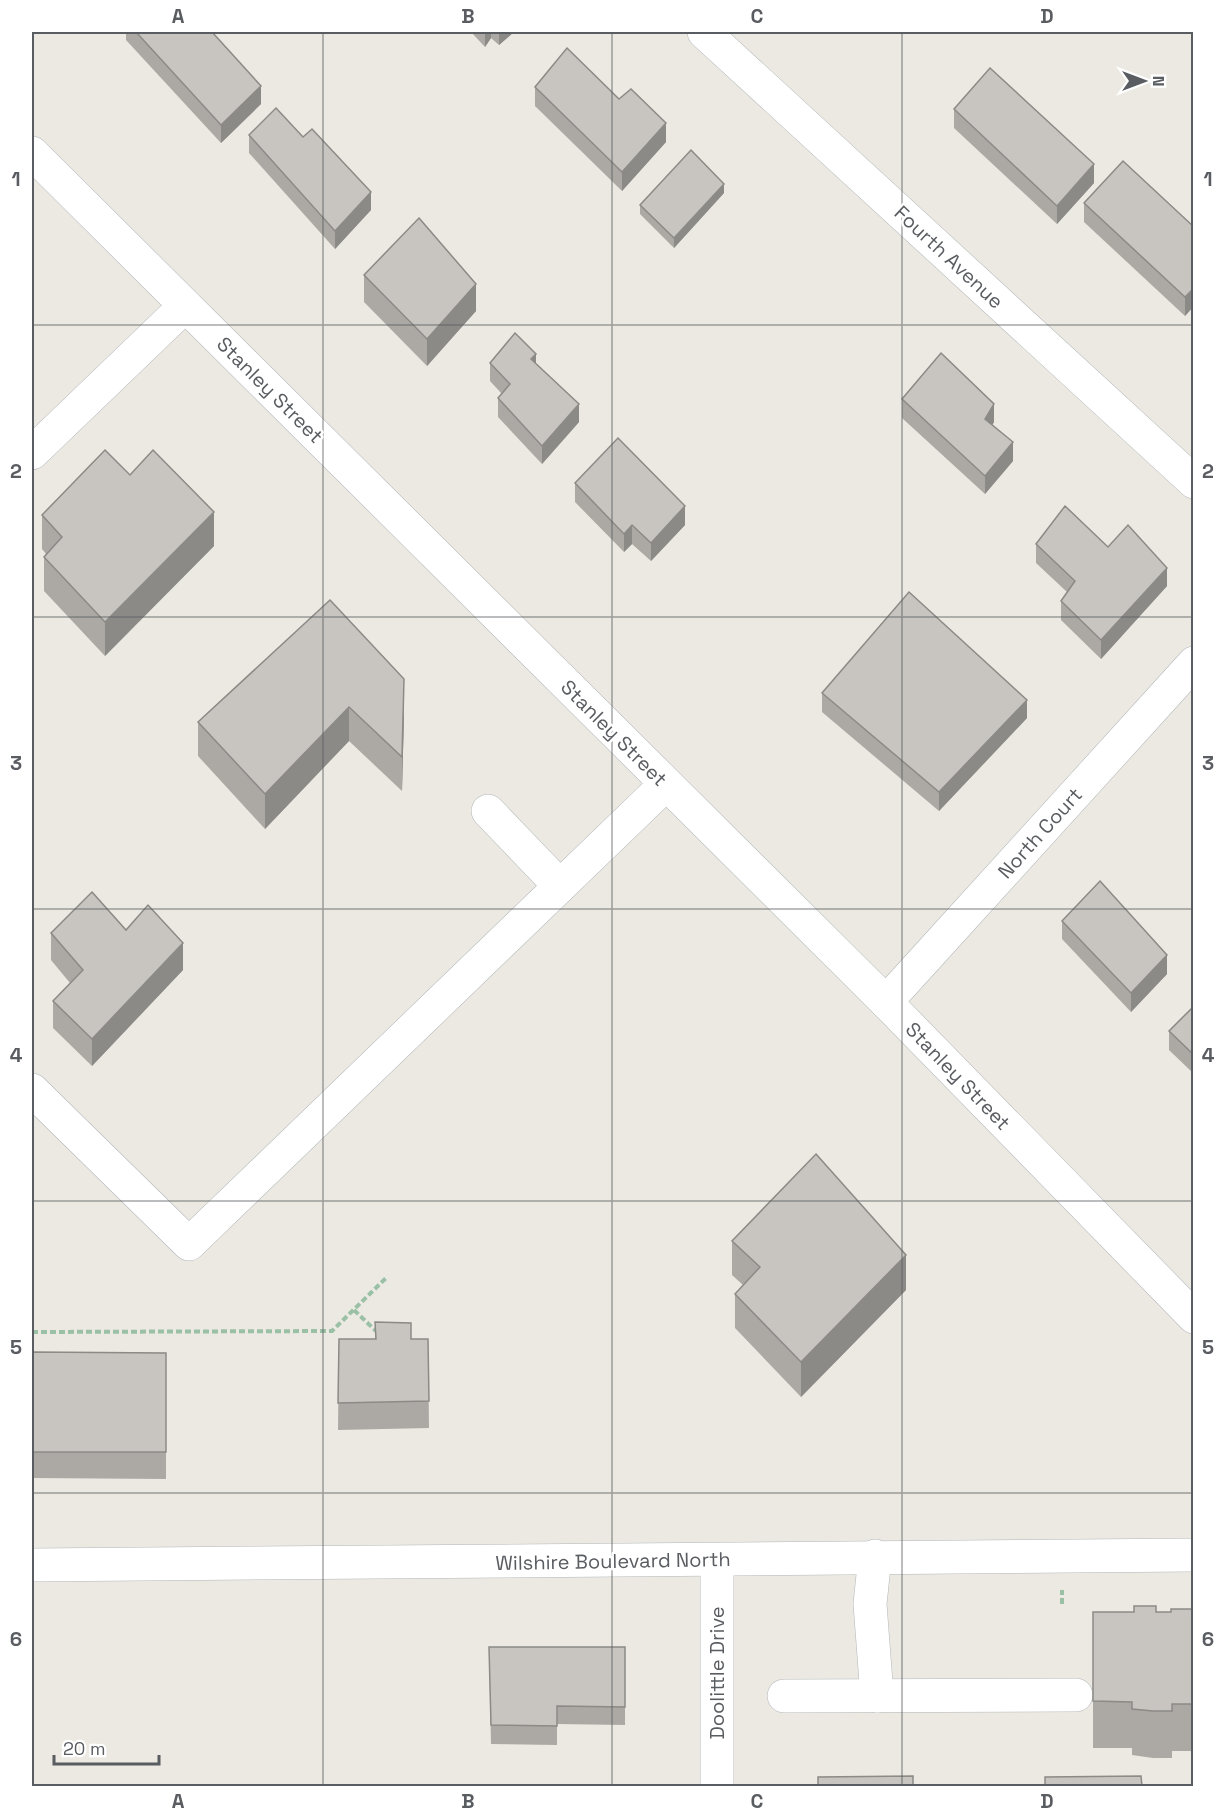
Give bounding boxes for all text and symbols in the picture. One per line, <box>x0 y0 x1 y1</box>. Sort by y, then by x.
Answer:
text: A <box>172 3 185 29</box>
text: B <box>461 3 475 29</box>
text: C <box>751 3 764 29</box>
text: D <box>1040 3 1054 29</box>
north arrow <box>1114 51 1174 111</box>
text: N <box>1148 76 1169 86</box>
text: 1 <box>11 166 21 192</box>
text: 1 <box>1203 166 1213 192</box>
street label: Fourth Avenue <box>889 200 1009 314</box>
street label: Stanley Street <box>211 331 329 449</box>
text: 2 <box>10 458 22 484</box>
text: 2 <box>1202 458 1214 484</box>
street label: Stanley Street <box>555 674 673 792</box>
text: 3 <box>10 750 22 776</box>
text: 3 <box>1202 750 1214 776</box>
street label: North Court <box>992 782 1088 884</box>
street label: Stanley Street <box>900 1016 1016 1136</box>
text: 4 <box>10 1042 23 1068</box>
text: 4 <box>1202 1042 1215 1068</box>
text: 5 <box>10 1334 22 1360</box>
text: 5 <box>1202 1334 1214 1360</box>
street label: Wilshire Boulevard North <box>495 1546 731 1576</box>
street label: Doolittle Drive <box>704 1606 730 1740</box>
text: 6 <box>10 1626 22 1652</box>
text: 6 <box>1202 1626 1214 1652</box>
scale bar <box>54 1728 159 1766</box>
text: 20 m <box>63 1737 106 1760</box>
text: A <box>172 1788 185 1814</box>
text: B <box>461 1788 475 1814</box>
text: C <box>751 1788 764 1814</box>
text: D <box>1040 1788 1054 1814</box>

